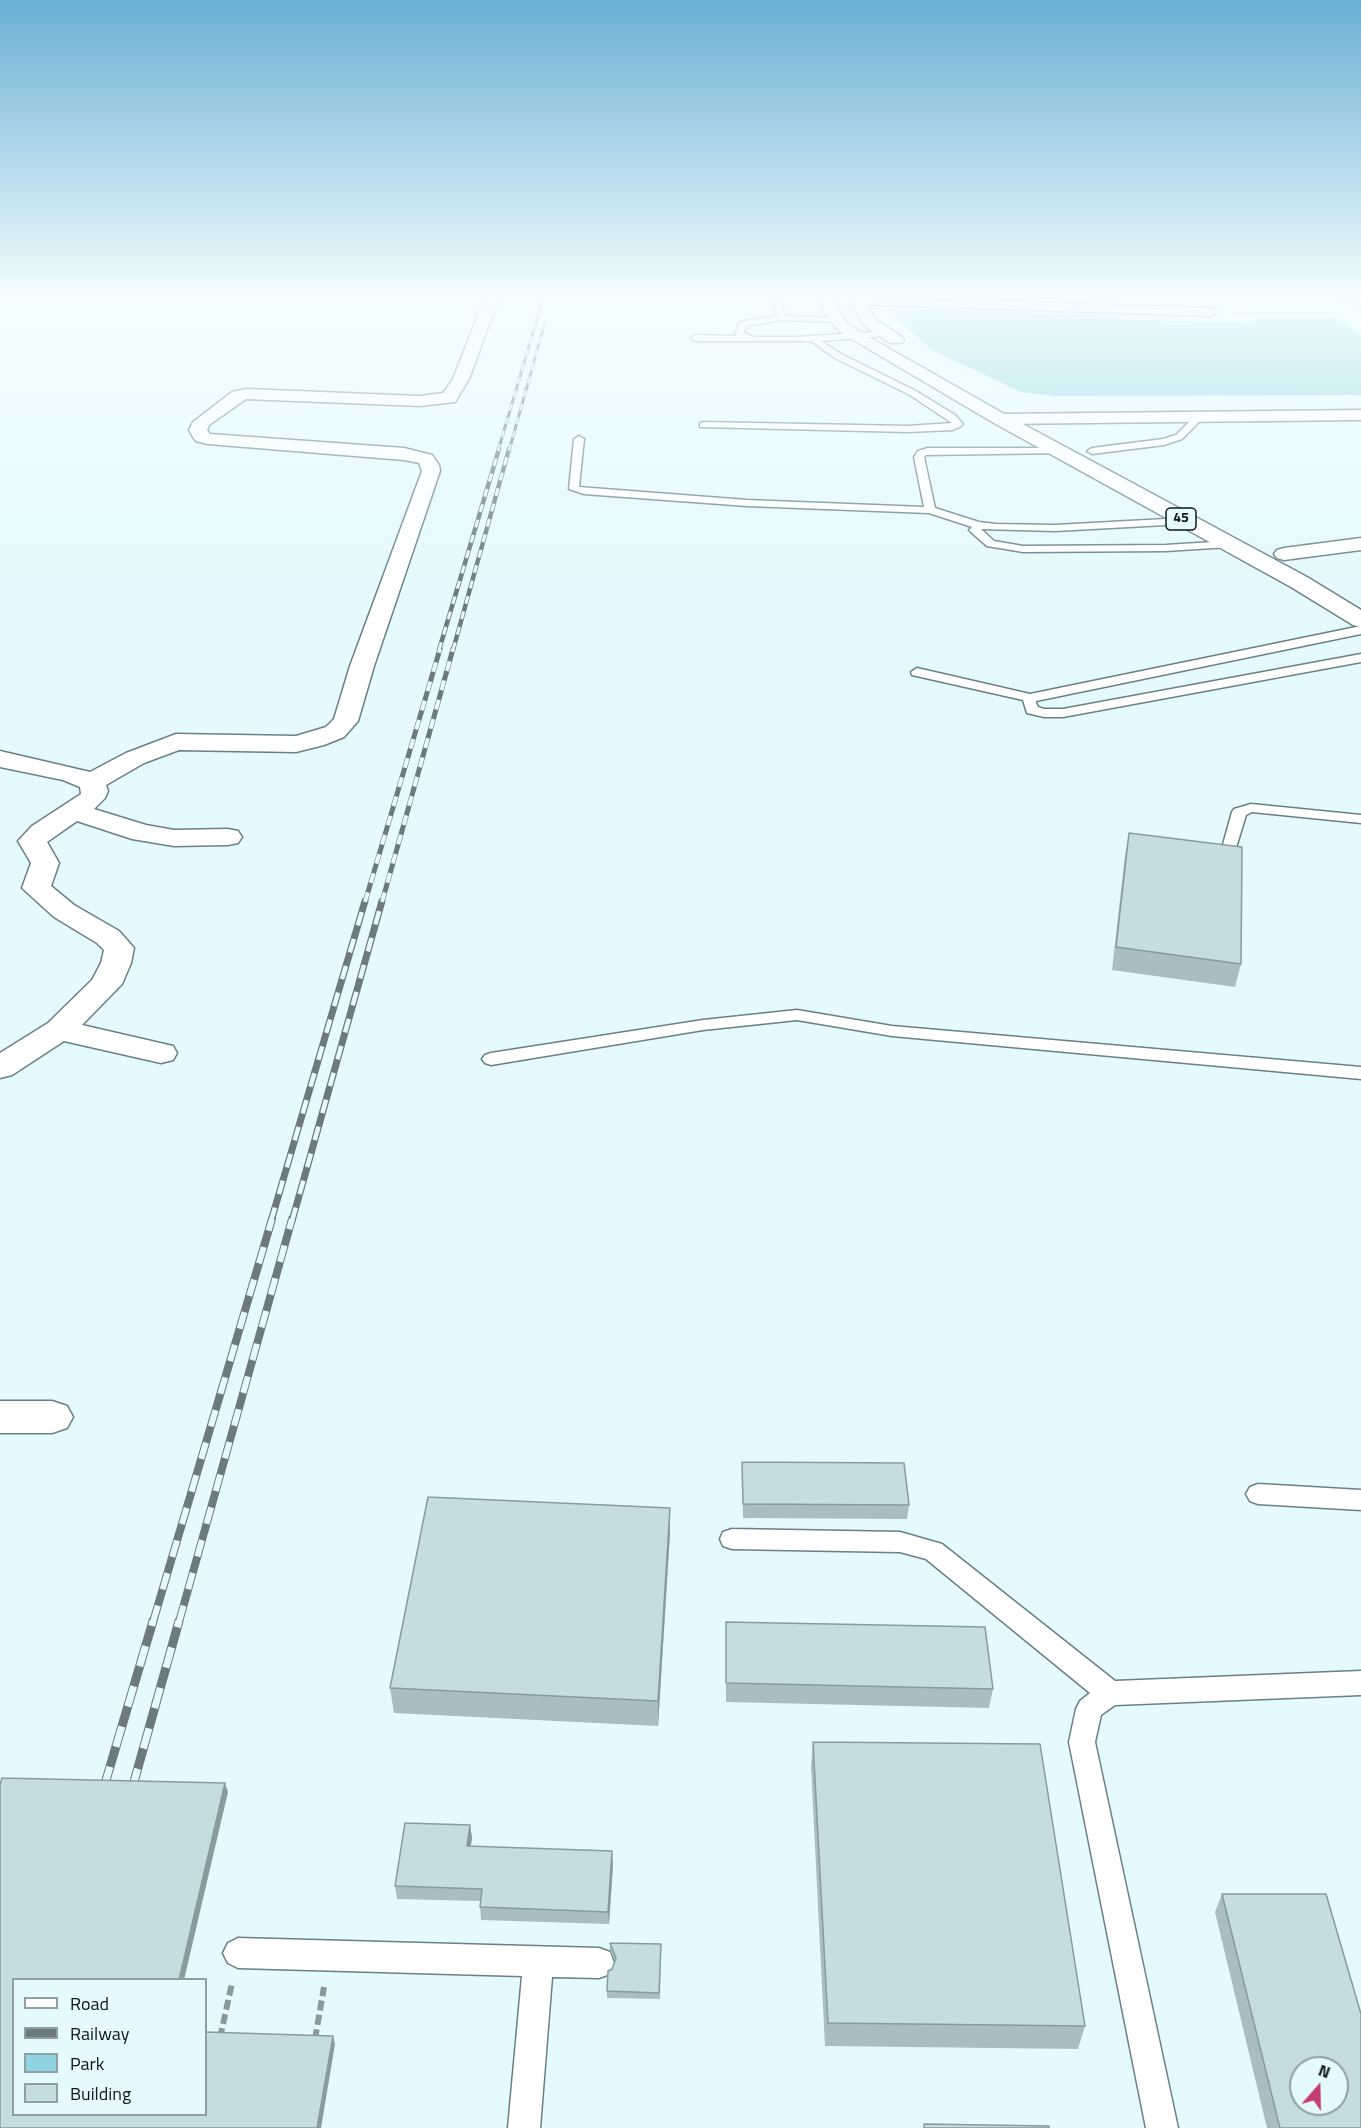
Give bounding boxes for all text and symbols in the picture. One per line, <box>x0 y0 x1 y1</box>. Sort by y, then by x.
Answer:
road number: 45 <box>1166 508 1196 530</box>
legend <box>12 1978 207 2116</box>
text: Road <box>70 1990 109 2017</box>
text: Railway <box>70 2020 129 2047</box>
text: Park <box>70 2050 104 2077</box>
north arrow <box>1289 2056 1349 2116</box>
text: N <box>1315 2058 1334 2084</box>
text: Building <box>70 2080 131 2107</box>

